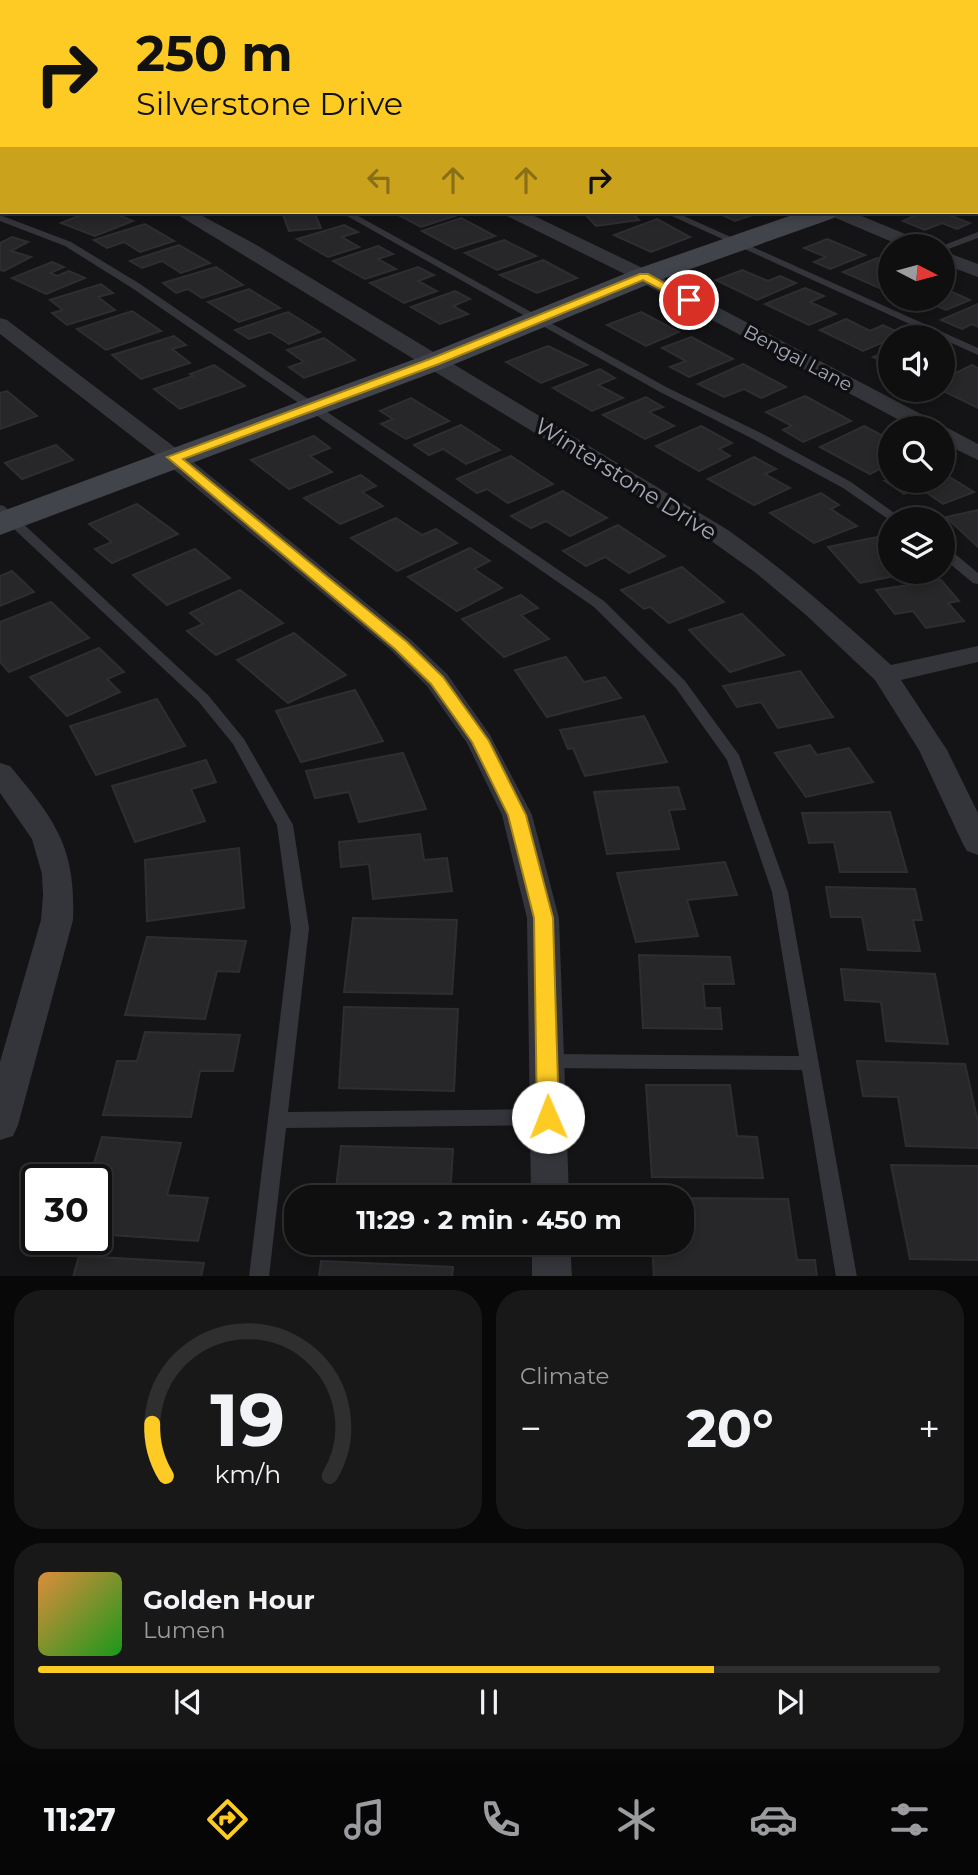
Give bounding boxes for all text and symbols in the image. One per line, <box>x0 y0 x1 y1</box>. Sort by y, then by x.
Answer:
text: 250 m <box>136 24 293 83</box>
icon: right <box>21 28 112 119</box>
text: Silverstone Drive <box>136 84 403 123</box>
icon: left <box>361 161 399 199</box>
icon: ahead <box>434 161 472 199</box>
icon: ahead <box>507 161 545 199</box>
icon: right <box>580 161 618 199</box>
north arrow <box>878 234 956 312</box>
map controls <box>878 234 955 584</box>
pin <box>659 270 719 330</box>
icon: arrive <box>670 281 708 319</box>
street label: Bengal Lane <box>740 320 856 396</box>
button: sound <box>878 325 955 402</box>
street label: Winterstone Drive <box>530 412 722 546</box>
button: search <box>878 416 955 493</box>
button: layers <box>878 507 955 584</box>
position arrow <box>511 1080 585 1154</box>
speed limit sign: 30 <box>21 1164 112 1255</box>
text: 11:29 · 2 min · 450 m <box>356 1204 622 1236</box>
text: Climate <box>520 1362 609 1390</box>
text: 19 <box>211 1376 285 1464</box>
text: 20° <box>686 1397 774 1460</box>
text: − <box>520 1405 542 1452</box>
text: + <box>918 1405 940 1452</box>
text: km/h <box>215 1458 281 1488</box>
text: Golden Hour <box>143 1584 315 1616</box>
text: Lumen <box>143 1616 226 1644</box>
icon: previous <box>169 1683 207 1721</box>
icon: pause <box>470 1683 508 1721</box>
icon: next <box>771 1683 809 1721</box>
icon: directions <box>203 1795 252 1844</box>
icon: music <box>340 1795 389 1844</box>
icon: phone <box>476 1795 525 1844</box>
icon: climate <box>612 1795 661 1844</box>
icon: car <box>749 1795 798 1844</box>
icon: filters <box>885 1795 934 1844</box>
text: 11:27 <box>44 1800 116 1839</box>

